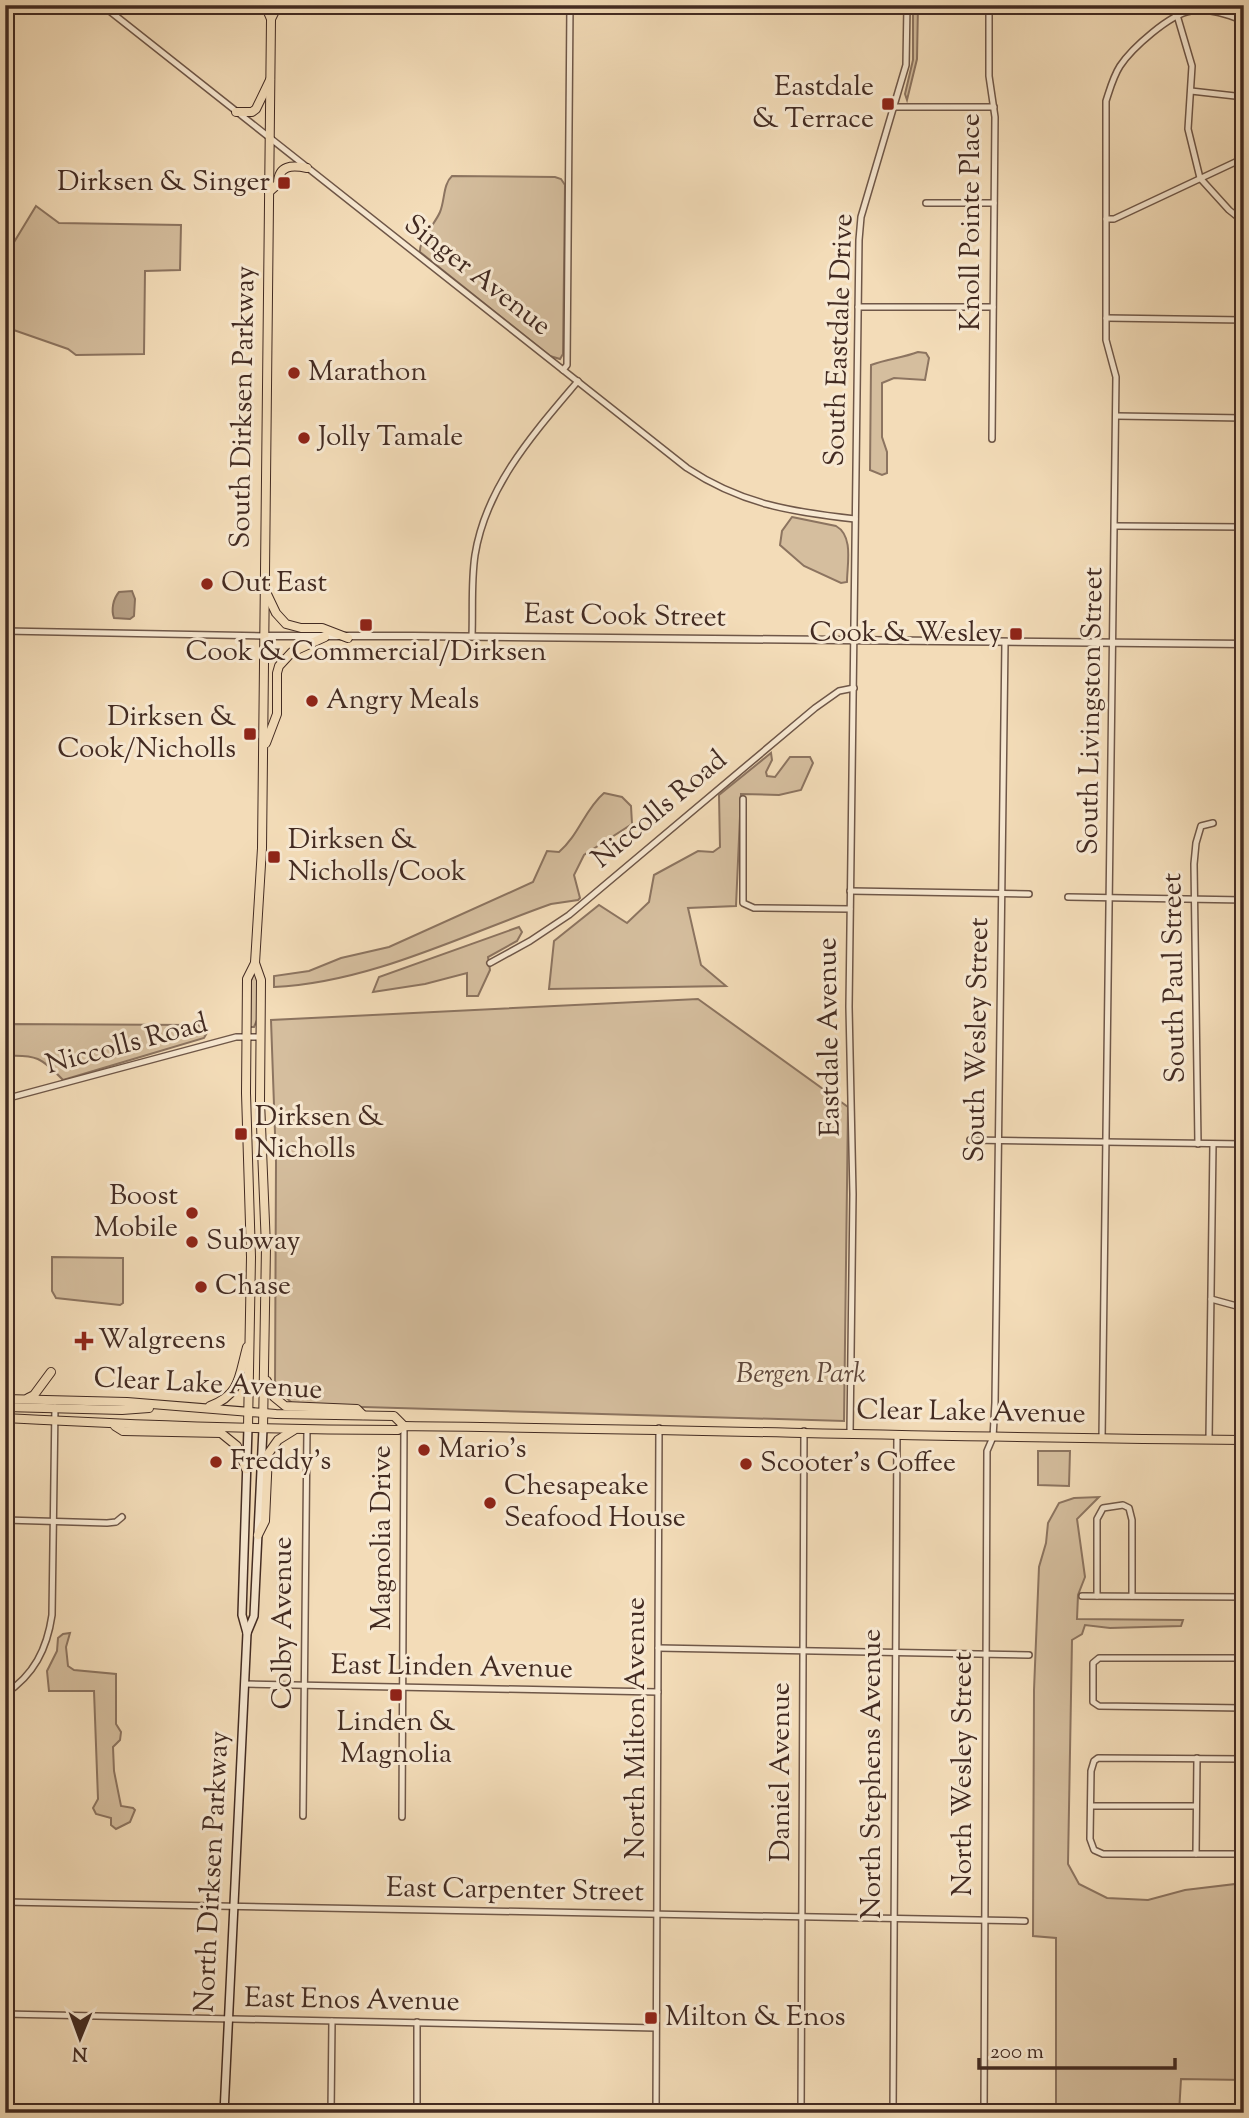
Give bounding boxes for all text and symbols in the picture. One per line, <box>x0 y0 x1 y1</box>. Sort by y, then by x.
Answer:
place label: Eastdale & Terrace <box>752 68 874 140</box>
marker: Eastdale & Terrace <box>880 96 896 112</box>
street label: Knoll Pointe Place <box>952 113 992 331</box>
place label: Dirksen & Singer <box>57 163 270 203</box>
marker: Dirksen & Singer <box>276 175 292 191</box>
street label: Singer Avenue <box>395 206 559 346</box>
street label: South Eastdale Drive <box>816 213 864 467</box>
street label: South Dirksen Parkway <box>222 265 266 549</box>
place label: Marathon <box>308 353 427 393</box>
marker: Marathon <box>286 365 302 381</box>
place label: Jolly Tamale <box>316 418 463 458</box>
marker: Jolly Tamale <box>296 430 312 446</box>
place label: Out East <box>221 564 327 604</box>
street label: South Livingston Street <box>1069 566 1115 855</box>
marker: Out East <box>199 576 215 592</box>
street label: East Cook Street <box>524 595 727 639</box>
place label: Cook & Wesley <box>809 614 1002 654</box>
marker: Cook & Commercial/Dirksen <box>358 617 374 633</box>
marker: Cook & Wesley <box>1008 626 1024 642</box>
place label: Cook & Commercial/Dirksen <box>185 633 547 673</box>
place label: Angry Meals <box>326 681 479 721</box>
marker: Angry Meals <box>304 693 320 709</box>
place label: Dirksen & Cook/Nicholls <box>57 698 236 770</box>
marker: Dirksen & Cook/Nicholls <box>242 726 258 742</box>
street label: Niccolls Road <box>584 741 737 879</box>
place label: Dirksen & Nicholls/Cook <box>288 821 466 893</box>
marker: Dirksen & Nicholls/Cook <box>266 849 282 865</box>
street label: South Paul Street <box>1153 872 1197 1083</box>
street label: South Wesley Street <box>956 917 1000 1163</box>
street label: Eastdale Avenue <box>808 937 852 1137</box>
street label: Niccolls Road <box>42 1004 213 1086</box>
place label: Dirksen & Nicholls <box>255 1098 384 1170</box>
marker: Dirksen & Nicholls <box>233 1126 249 1142</box>
place label: Boost Mobile <box>94 1177 178 1249</box>
marker: Boost Mobile <box>184 1205 200 1221</box>
place label: Subway <box>206 1222 301 1262</box>
marker: Subway <box>184 1234 200 1250</box>
place label: Chase <box>215 1267 291 1307</box>
marker: Chase <box>193 1279 209 1295</box>
place label: Walgreens <box>98 1321 226 1361</box>
marker: Walgreens <box>76 1333 92 1349</box>
park label: Bergen Park <box>736 1355 866 1395</box>
street label: Clear Lake Avenue <box>92 1359 324 1411</box>
street label: Clear Lake Avenue <box>856 1391 1086 1435</box>
place label: Mario's <box>438 1430 527 1470</box>
place label: Freddy's <box>230 1442 331 1482</box>
marker: Mario's <box>416 1442 432 1458</box>
place label: Scooter's Coffee <box>760 1444 956 1484</box>
street label: Magnolia Drive <box>363 1445 403 1631</box>
marker: Freddy's <box>208 1454 224 1470</box>
marker: Scooter's Coffee <box>738 1456 754 1472</box>
place label: Chesapeake Seafood House <box>504 1467 686 1539</box>
marker: Chesapeake Seafood House <box>482 1495 498 1511</box>
street label: Colby Avenue <box>264 1537 304 1709</box>
street label: North Milton Avenue <box>617 1597 657 1859</box>
street label: North Stephens Avenue <box>853 1629 893 1919</box>
street label: East Linden Avenue <box>331 1646 573 1690</box>
street label: North Wesley Street <box>944 1651 984 1896</box>
street label: Daniel Avenue <box>762 1682 802 1862</box>
marker: Linden & Magnolia <box>388 1687 404 1703</box>
place label: Linden & Magnolia <box>337 1703 456 1775</box>
street label: North Dirksen Parkway <box>186 1730 240 2014</box>
street label: East Carpenter Street <box>386 1869 645 1913</box>
street label: East Enos Avenue <box>244 1979 460 2023</box>
place label: Milton & Enos <box>665 1998 846 2038</box>
north arrow <box>46 2002 116 2072</box>
marker: Milton & Enos <box>643 2010 659 2026</box>
scale bar <box>979 2027 1176 2071</box>
text: 200 m <box>990 2038 1044 2068</box>
text: N <box>72 2039 88 2066</box>

